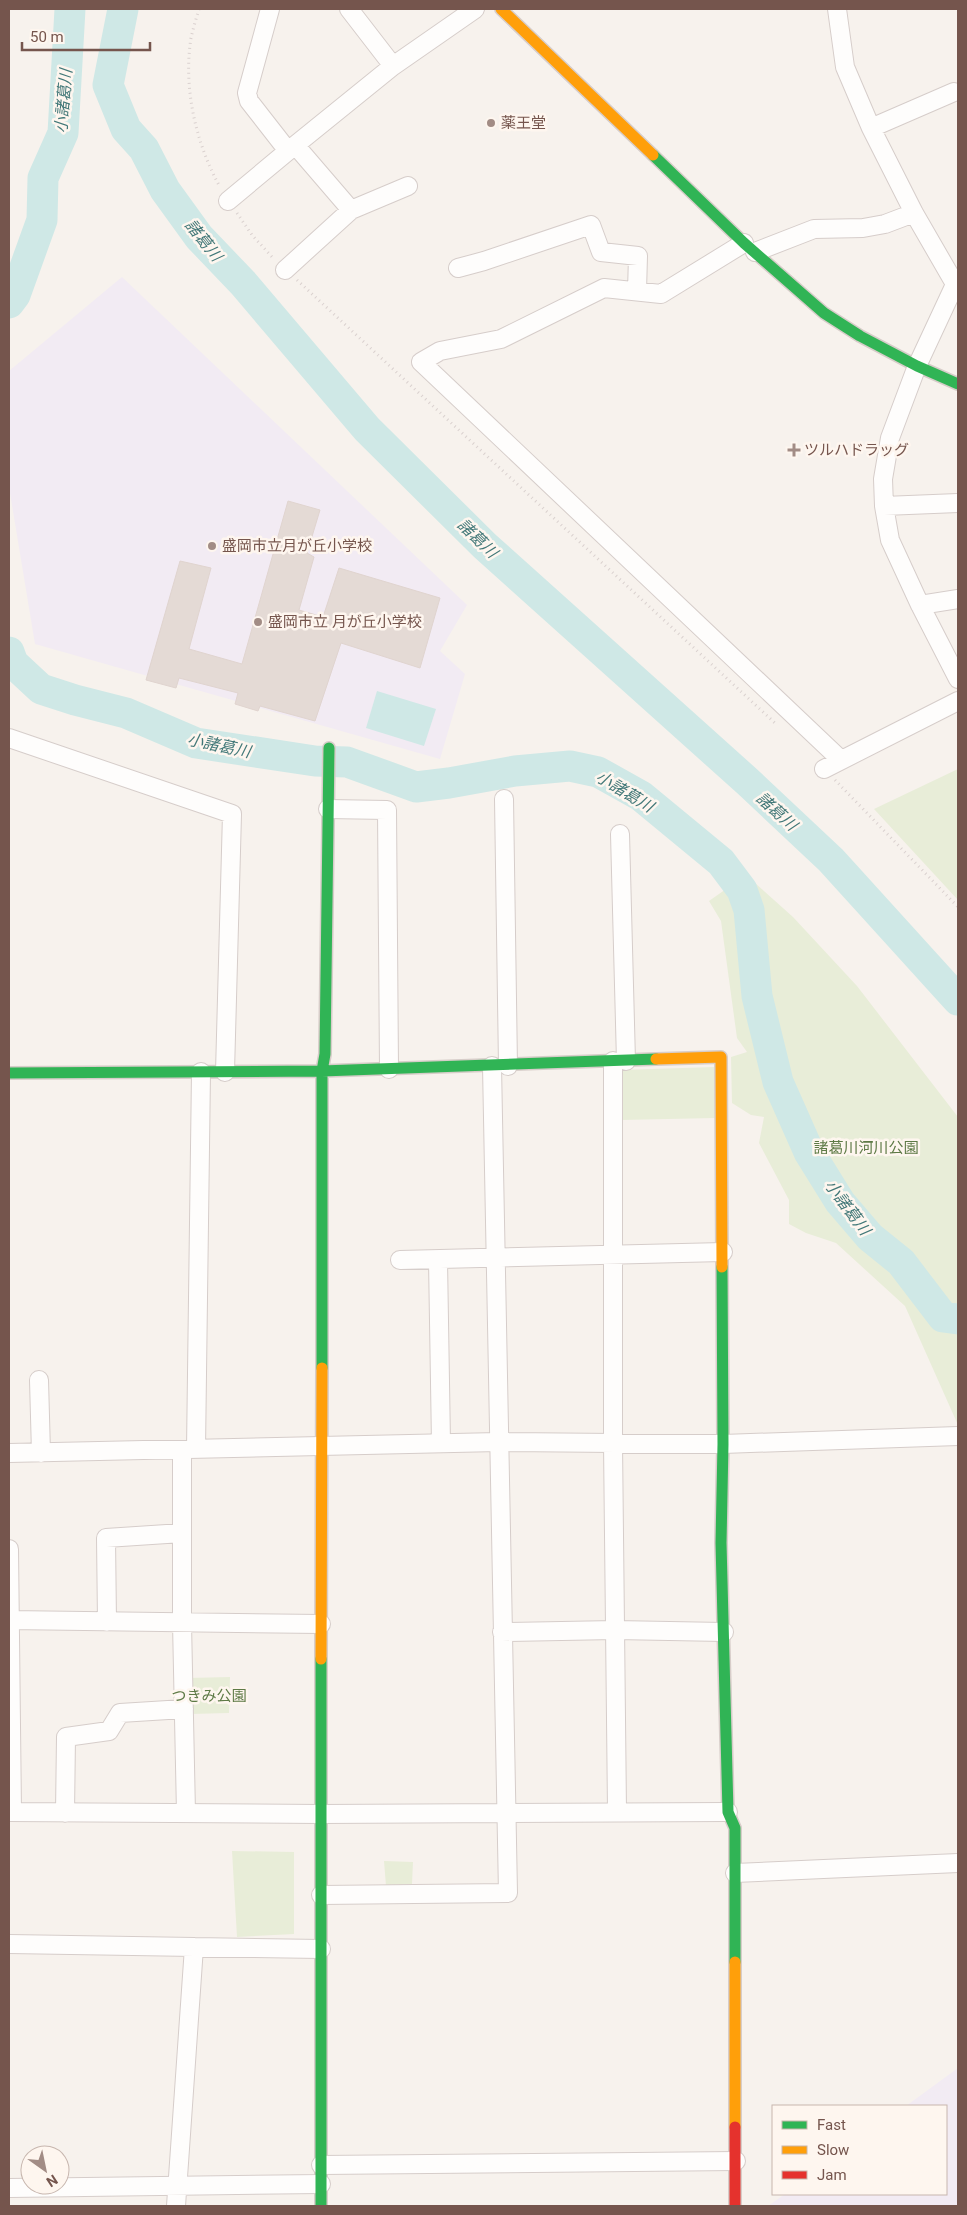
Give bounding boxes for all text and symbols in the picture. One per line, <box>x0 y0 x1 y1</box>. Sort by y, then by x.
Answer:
scale bar <box>22 20 150 52</box>
text: 50 m <box>30 28 64 46</box>
water label: 小諸葛川 <box>51 66 76 134</box>
place label: 薬王堂 <box>501 114 546 132</box>
marker: 薬王堂 <box>485 117 497 129</box>
water label: 諸葛川 <box>181 216 227 266</box>
place label: ツルハドラッグ <box>804 441 909 459</box>
marker: ツルハドラッグ <box>788 444 800 456</box>
water label: 諸葛川 <box>454 515 503 563</box>
place label: 盛岡市立月が丘小学校 <box>222 537 372 555</box>
marker: 盛岡市立月が丘小学校 <box>206 540 218 552</box>
place label: 盛岡市立 月が丘小学校 <box>268 613 422 631</box>
marker: 盛岡市立 月が丘小学校 <box>252 616 264 628</box>
water label: 小諸葛川 <box>186 730 254 762</box>
water label: 小諸葛川 <box>592 767 659 817</box>
water label: 諸葛川 <box>752 788 802 836</box>
park label: 諸葛川河川公園 <box>813 1139 919 1157</box>
water label: 小諸葛川 <box>821 1176 876 1240</box>
park label: つきみ公園 <box>171 1687 247 1705</box>
legend <box>772 2105 947 2195</box>
text: Fast <box>817 2116 846 2134</box>
text: Slow <box>817 2141 849 2159</box>
north arrow <box>20 2145 70 2195</box>
text: Jam <box>817 2166 847 2184</box>
text: N <box>44 2171 61 2190</box>

